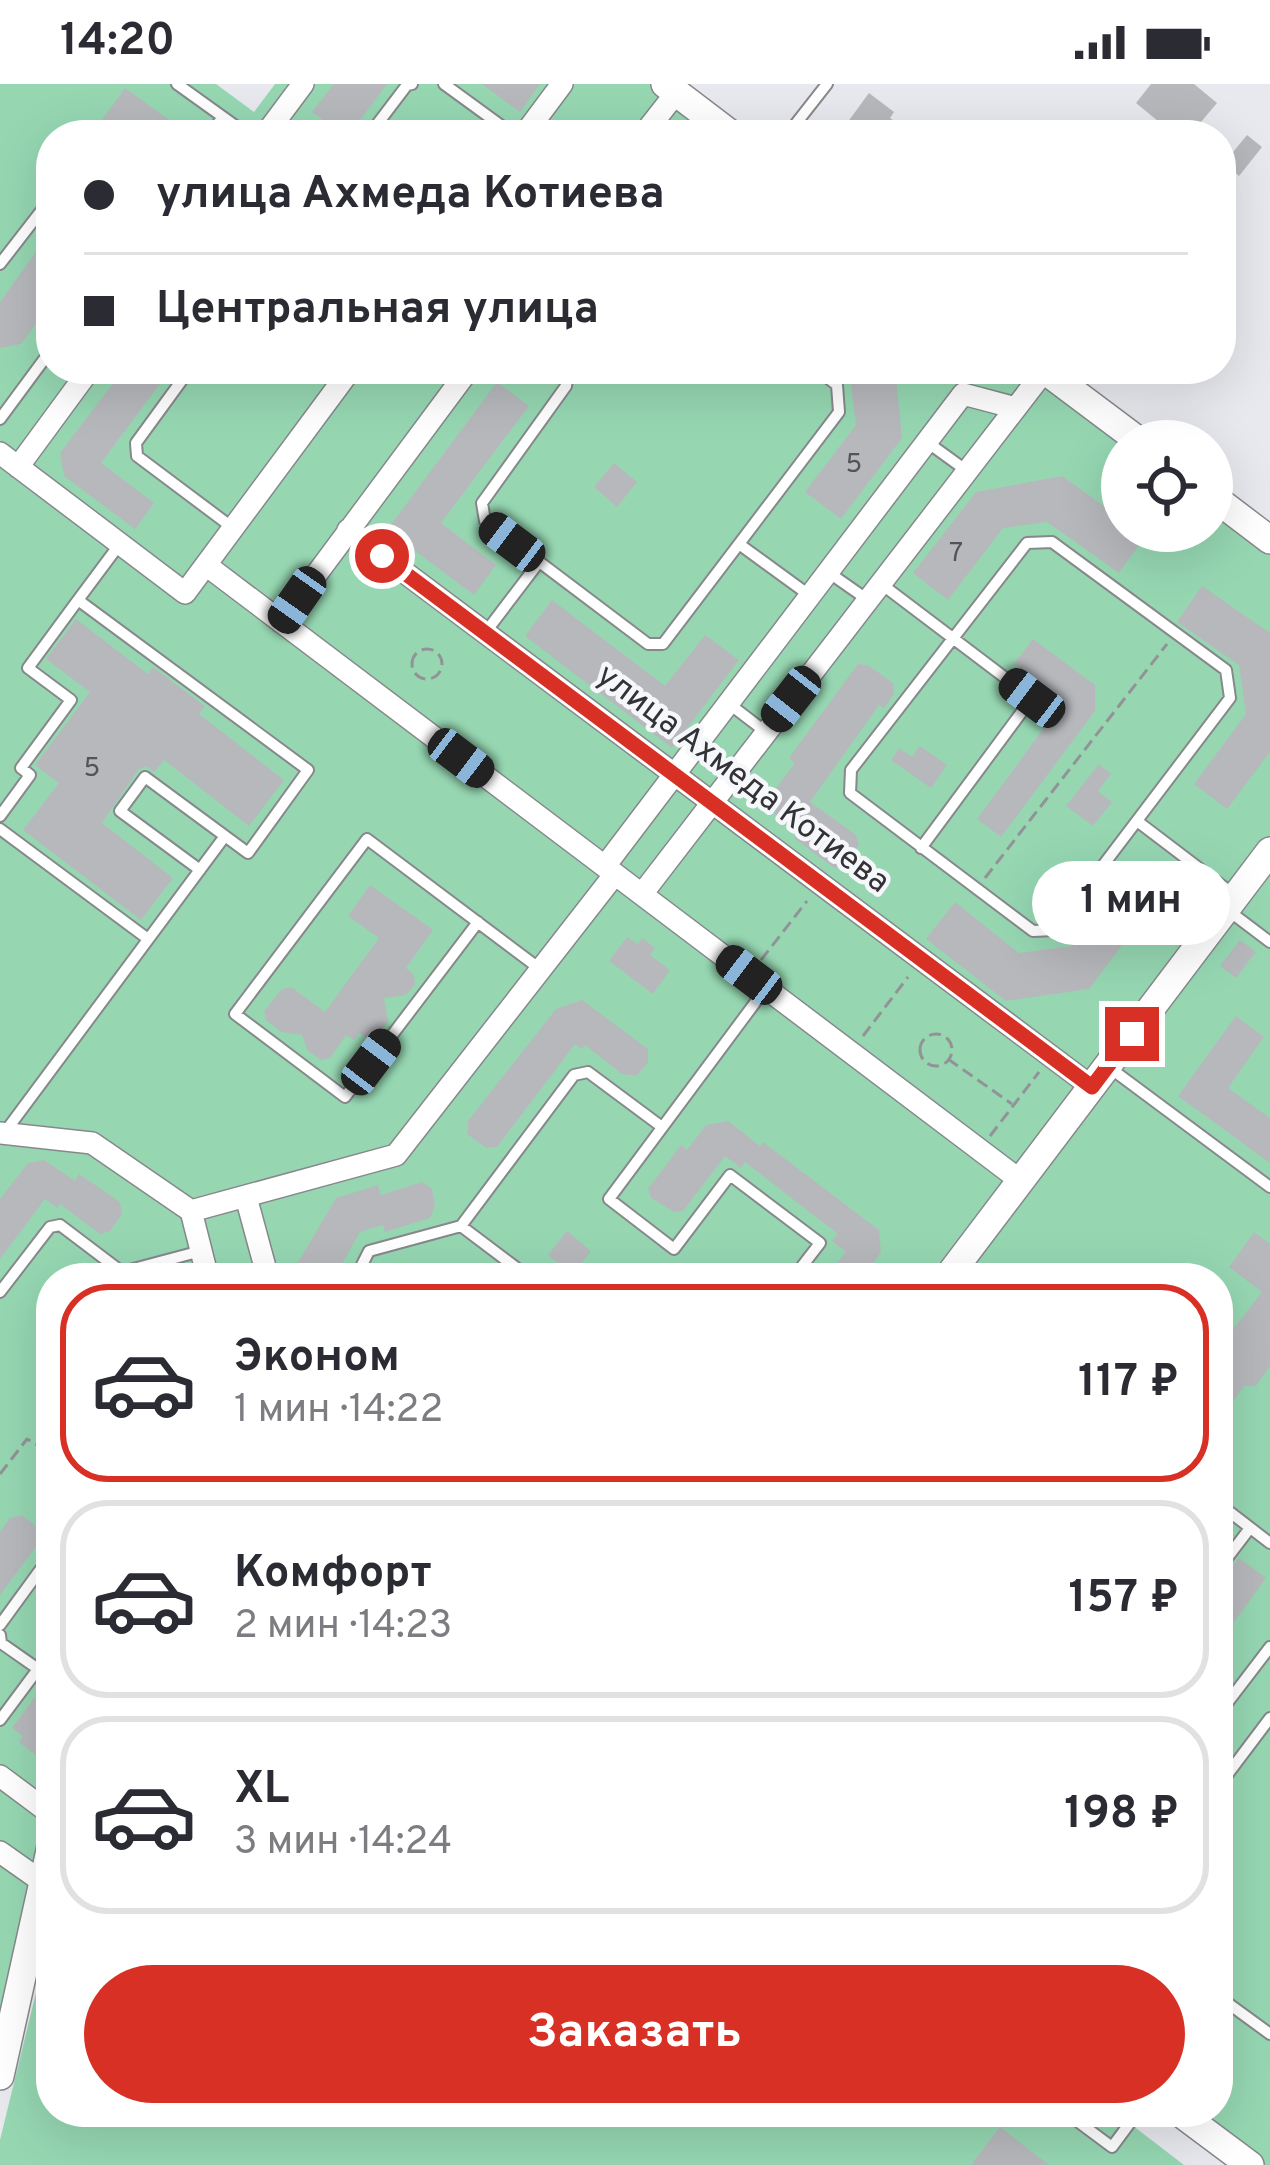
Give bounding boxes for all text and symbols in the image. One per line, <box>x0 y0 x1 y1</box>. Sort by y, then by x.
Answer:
text: 14:20 <box>60 14 175 71</box>
text: улица Ахмеда Котиева <box>156 167 665 224</box>
text: Центральная улица <box>156 282 599 339</box>
map controls <box>1101 420 1233 552</box>
button: locate <box>1101 420 1233 552</box>
house number: 5 <box>846 448 862 482</box>
car <box>472 506 552 578</box>
route start <box>355 529 409 583</box>
house number: 7 <box>949 537 963 571</box>
car <box>262 560 332 640</box>
street label: улица Ахмеда Котиева <box>587 656 897 904</box>
car <box>755 660 827 738</box>
car <box>992 662 1072 734</box>
car <box>421 722 501 794</box>
house number: 5 <box>84 752 100 786</box>
callout: 1 мин <box>1033 860 1231 944</box>
text: 1 мин <box>1080 878 1182 927</box>
car <box>709 939 789 1011</box>
route end <box>1105 1007 1159 1061</box>
car <box>335 1022 407 1102</box>
icon: car <box>90 1329 198 1437</box>
text: Эконом <box>234 1330 400 1387</box>
text: 117 ₽ <box>1078 1355 1179 1412</box>
text: 1 мин · 14:22 <box>234 1387 443 1436</box>
icon: car <box>90 1545 198 1653</box>
text: Комфорт <box>234 1546 432 1603</box>
text: 157 ₽ <box>1068 1571 1179 1628</box>
text: 2 мин · 14:23 <box>234 1603 452 1652</box>
icon: car <box>90 1761 198 1869</box>
text: XL <box>234 1762 289 1819</box>
text: 198 ₽ <box>1064 1787 1179 1844</box>
text: 3 мин · 14:24 <box>234 1819 452 1868</box>
button: Заказать <box>84 1965 1185 2103</box>

